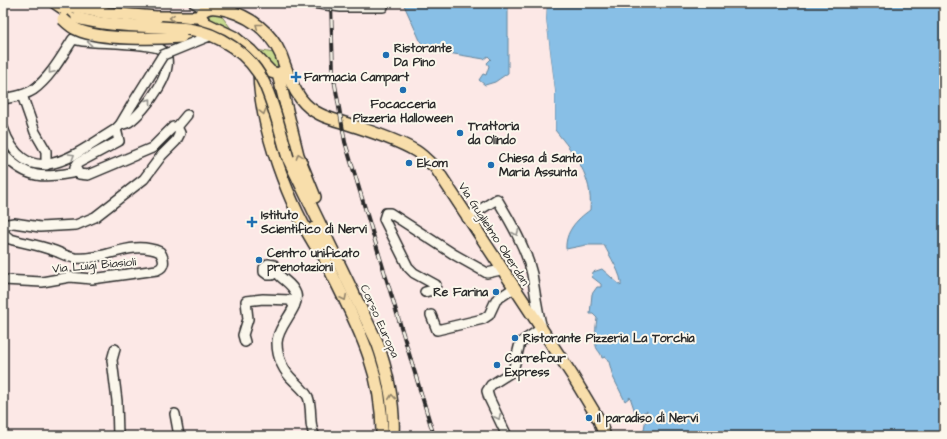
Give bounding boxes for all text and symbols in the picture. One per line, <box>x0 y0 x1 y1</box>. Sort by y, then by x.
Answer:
one-way arrow <box>169 14 175 22</box>
one-way arrow <box>255 23 262 30</box>
one-way arrow <box>87 38 93 47</box>
place label: Ristorante Da Pino <box>394 40 453 71</box>
marker: Ristorante Da Pino <box>381 50 391 60</box>
one-way arrow <box>48 66 55 73</box>
place label: Farmacia Campart <box>304 69 409 87</box>
marker: Farmacia Campart <box>291 72 301 82</box>
marker: Focacceria Pizzeria Halloween <box>398 85 408 95</box>
place label: Focacceria Pizzeria Halloween <box>353 96 453 127</box>
one-way arrow <box>144 98 151 105</box>
one-way arrow <box>259 108 267 115</box>
place label: Trattoria da Olindo <box>467 118 520 149</box>
marker: Trattoria da Olindo <box>455 128 465 138</box>
place label: Chiesa di Santa Maria Assunta <box>499 150 583 181</box>
one-way arrow <box>295 152 303 159</box>
one-way arrow <box>68 153 75 160</box>
place label: Ekom <box>417 155 448 172</box>
marker: Ekom <box>404 158 414 168</box>
marker: Chiesa di Santa Maria Assunta <box>486 160 496 170</box>
street label: Via Guglielmo Oberdan <box>453 179 533 290</box>
place label: Istituto Scientifico di Nervi <box>260 207 367 238</box>
marker: Istituto Scientifico di Nervi <box>246 216 258 228</box>
one-way arrow <box>511 229 519 236</box>
place label: Centro unificato prenotazioni <box>267 245 359 277</box>
street label: Via Luigi Biasioli <box>51 253 137 279</box>
marker: Centro unificato prenotazioni <box>254 255 264 265</box>
street label: Corso Europa <box>356 282 403 361</box>
place label: Re Farina <box>433 284 489 301</box>
marker: Re Farina <box>491 287 501 297</box>
one-way arrow <box>339 294 347 302</box>
place label: Ristorante Pizzeria La Torchia <box>523 330 695 347</box>
marker: Ristorante Pizzeria La Torchia <box>510 333 520 343</box>
place label: Carrefour Express <box>505 350 566 382</box>
marker: Carrefour Express <box>492 360 502 370</box>
one-way arrow <box>387 394 396 400</box>
place label: Il paradiso di Nervi <box>597 410 698 428</box>
one-way arrow <box>493 412 501 420</box>
marker: Il paradiso di Nervi <box>584 413 594 423</box>

